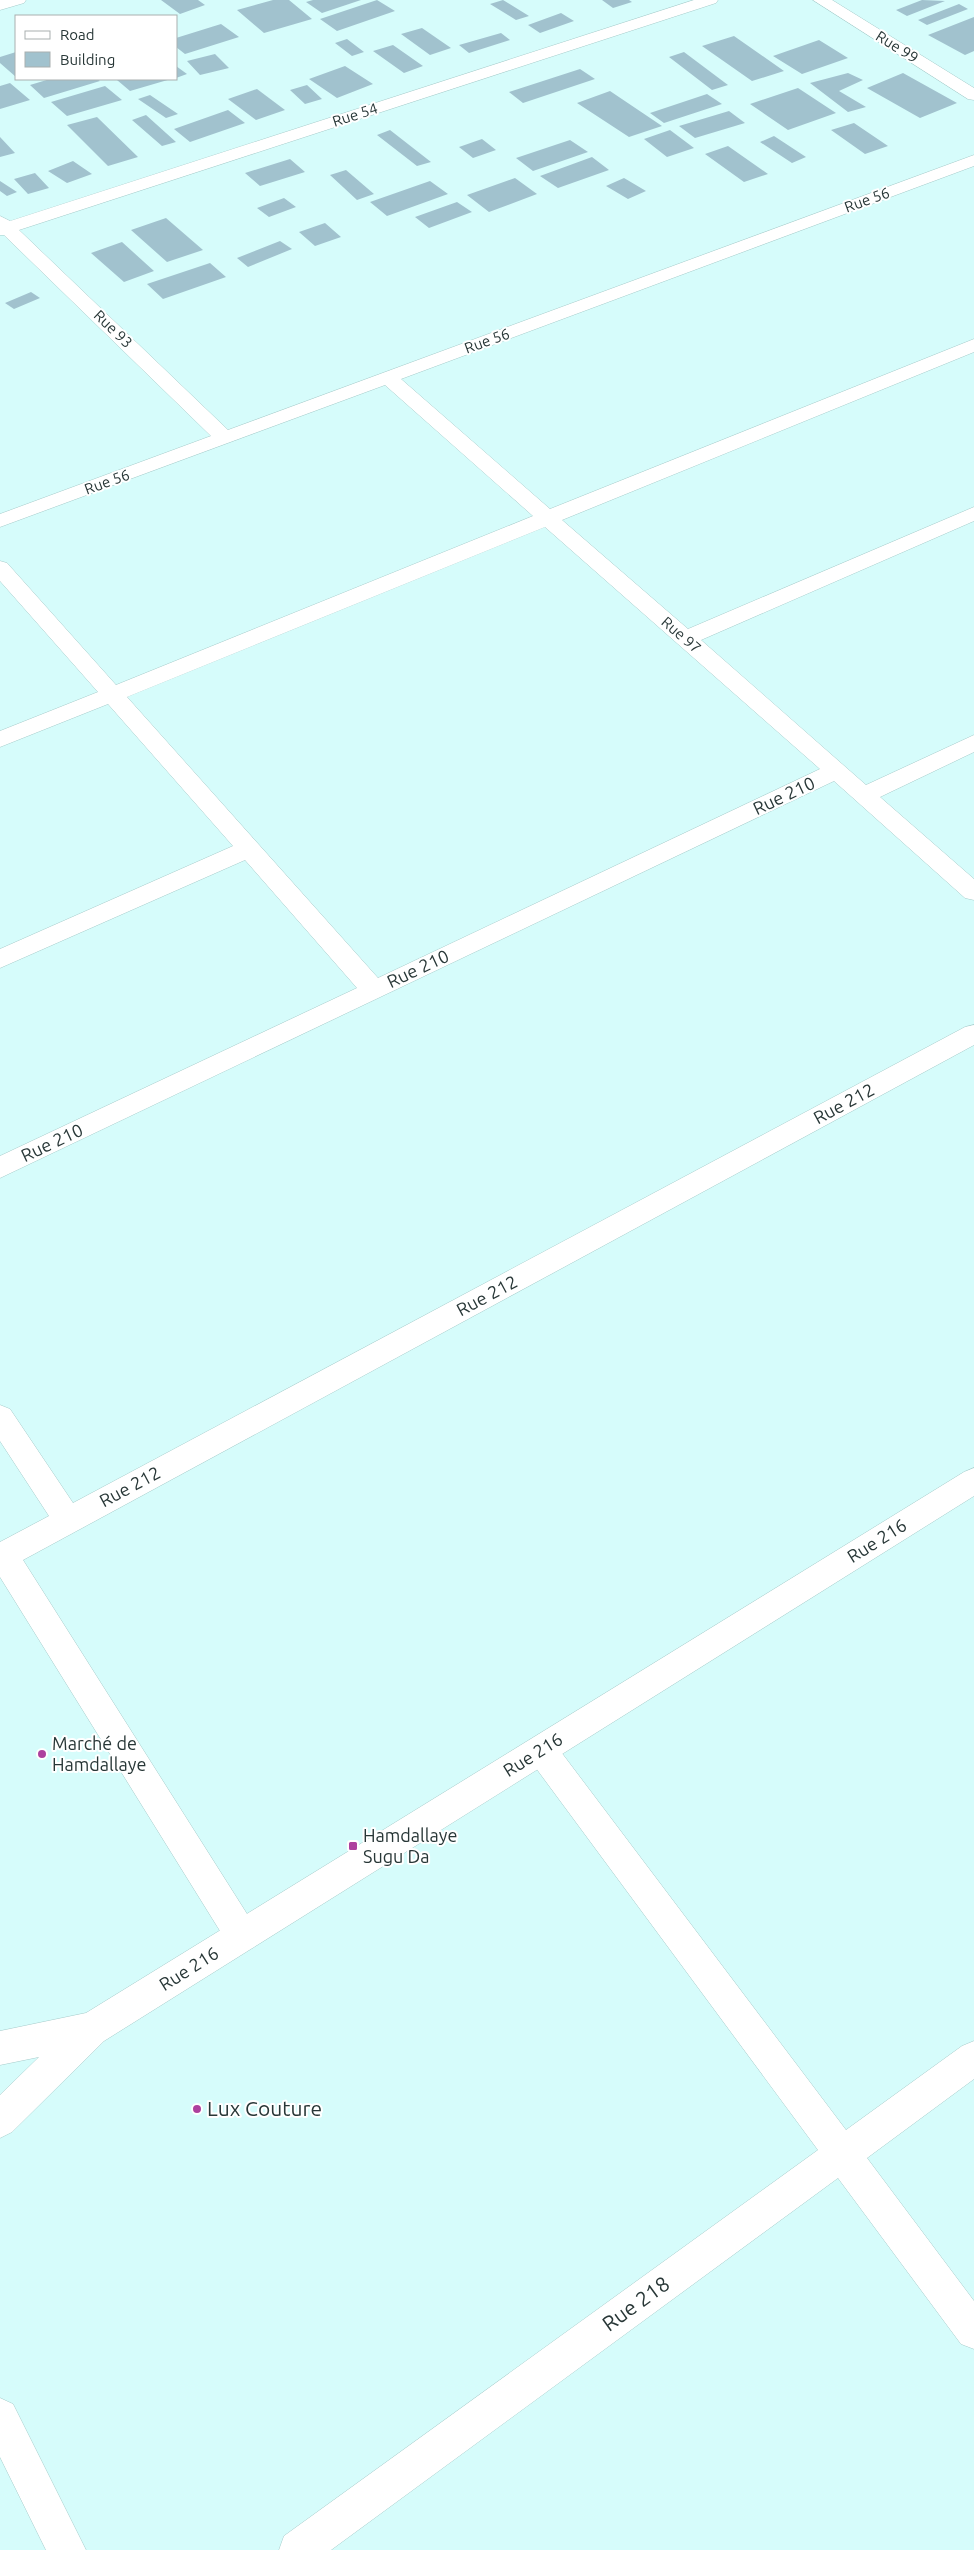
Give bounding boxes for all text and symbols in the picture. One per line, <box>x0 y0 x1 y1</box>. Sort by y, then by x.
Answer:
legend <box>15 15 178 80</box>
text: Road <box>60 26 95 43</box>
street label: Rue 99 <box>873 27 922 66</box>
text: Building <box>60 51 115 68</box>
street label: Rue 54 <box>330 99 380 130</box>
street label: Rue 56 <box>842 184 892 215</box>
street label: Rue 93 <box>91 306 136 351</box>
street label: Rue 56 <box>462 325 512 356</box>
street label: Rue 56 <box>82 466 132 497</box>
street label: Rue 97 <box>658 613 704 656</box>
street label: Rue 210 <box>749 772 818 818</box>
street label: Rue 210 <box>383 945 452 991</box>
street label: Rue 212 <box>810 1079 877 1127</box>
street label: Rue 210 <box>17 1119 86 1165</box>
street label: Rue 212 <box>453 1271 520 1319</box>
street label: Rue 212 <box>96 1462 163 1510</box>
street label: Rue 216 <box>843 1514 910 1566</box>
street label: Rue 216 <box>499 1728 566 1780</box>
place label: Marché de Hamdallaye <box>52 1733 146 1774</box>
marker: Marché de Hamdallaye <box>36 1748 48 1760</box>
place label: Hamdallaye Sugu Da <box>363 1825 457 1866</box>
marker: Hamdallaye Sugu Da <box>347 1840 359 1852</box>
street label: Rue 216 <box>155 1942 222 1994</box>
place label: Lux Couture <box>207 2096 322 2120</box>
marker: Lux Couture <box>191 2103 203 2115</box>
street label: Rue 218 <box>597 2271 674 2336</box>

